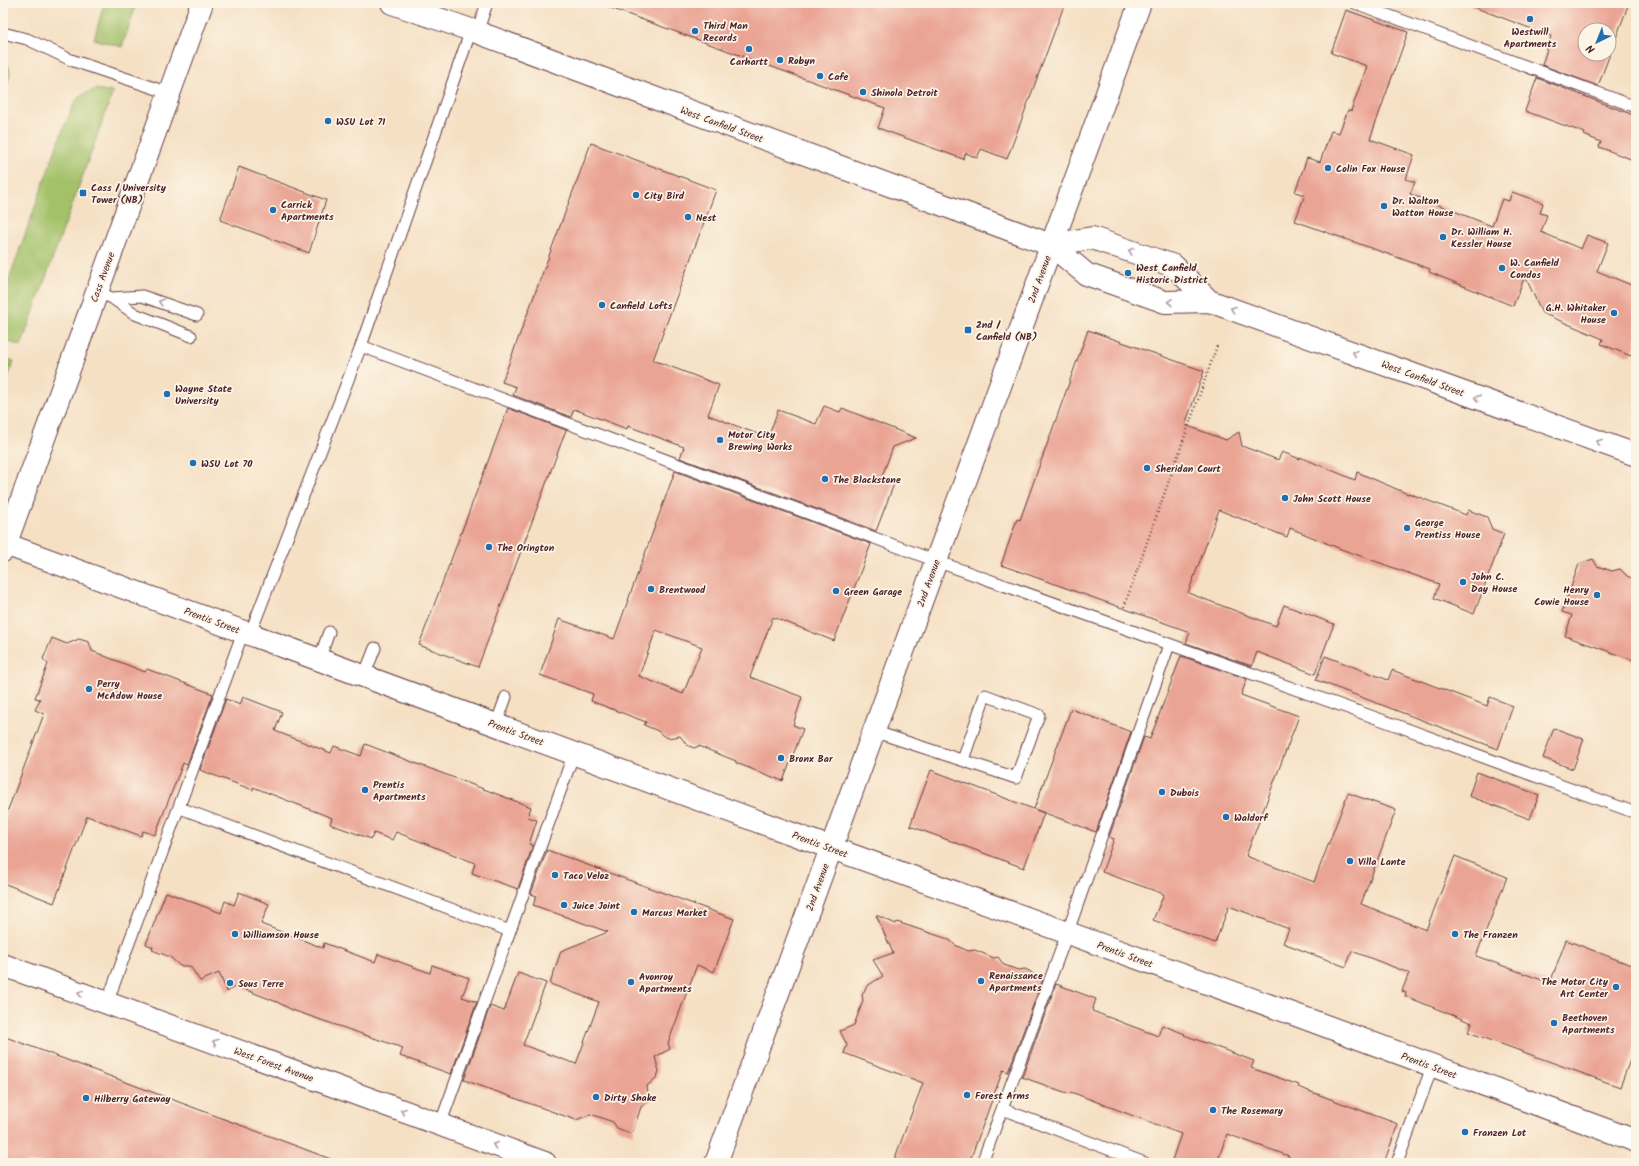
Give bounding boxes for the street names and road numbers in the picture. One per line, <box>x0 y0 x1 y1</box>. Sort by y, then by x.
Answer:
street label: West Canfield Street <box>678 103 765 147</box>
street label: Cass Avenue <box>86 249 120 305</box>
street label: 2nd Avenue <box>1024 253 1056 305</box>
street label: West Canfield Street <box>1379 357 1466 401</box>
street label: 2nd Avenue <box>913 557 945 609</box>
street label: Prentis Street <box>181 603 242 638</box>
street label: Prentis Street <box>485 715 546 750</box>
street label: Prentis Street <box>789 827 850 862</box>
street label: 2nd Avenue <box>802 861 834 913</box>
street label: Prentis Street <box>1094 937 1155 972</box>
street label: West Forest Avenue <box>232 1043 316 1087</box>
street label: Prentis Street <box>1398 1048 1459 1083</box>

